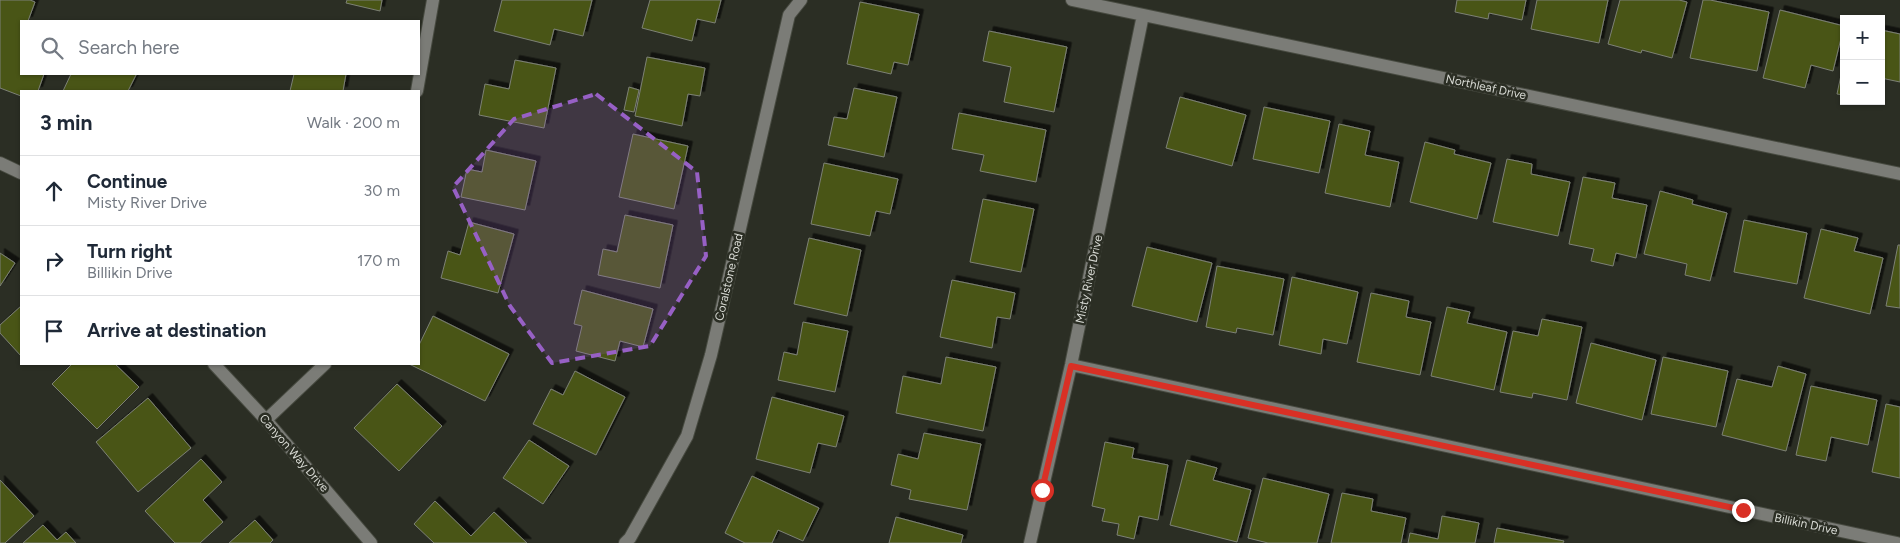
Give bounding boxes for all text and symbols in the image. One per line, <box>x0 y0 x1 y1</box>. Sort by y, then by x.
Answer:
map controls <box>1840 15 1885 105</box>
button: + <box>1840 15 1885 60</box>
search box <box>20 20 420 75</box>
icon: search <box>38 34 66 62</box>
text: Search here <box>78 36 180 59</box>
button: − <box>1840 60 1885 105</box>
street label: Northleaf Drive <box>1444 72 1528 102</box>
text: 3 min <box>40 110 92 135</box>
text: Walk · 200 m <box>307 113 400 132</box>
text: Continue <box>87 170 167 193</box>
icon: ahead <box>40 177 68 205</box>
text: 30 m <box>363 181 400 200</box>
text: Misty River Drive <box>87 193 207 212</box>
street label: Coralstone Road <box>712 232 746 322</box>
street label: Misty River Drive <box>1073 233 1105 325</box>
text: Turn right <box>87 240 173 263</box>
icon: right <box>40 247 68 275</box>
text: 170 m <box>357 251 400 270</box>
text: Billikin Drive <box>87 263 173 282</box>
icon: arrive <box>40 317 68 345</box>
text: Arrive at destination <box>87 319 266 342</box>
street label: Canyon Way Drive <box>256 411 332 495</box>
route start <box>1031 479 1054 502</box>
route end <box>1732 499 1755 522</box>
street label: Billikin Drive <box>1773 510 1839 538</box>

